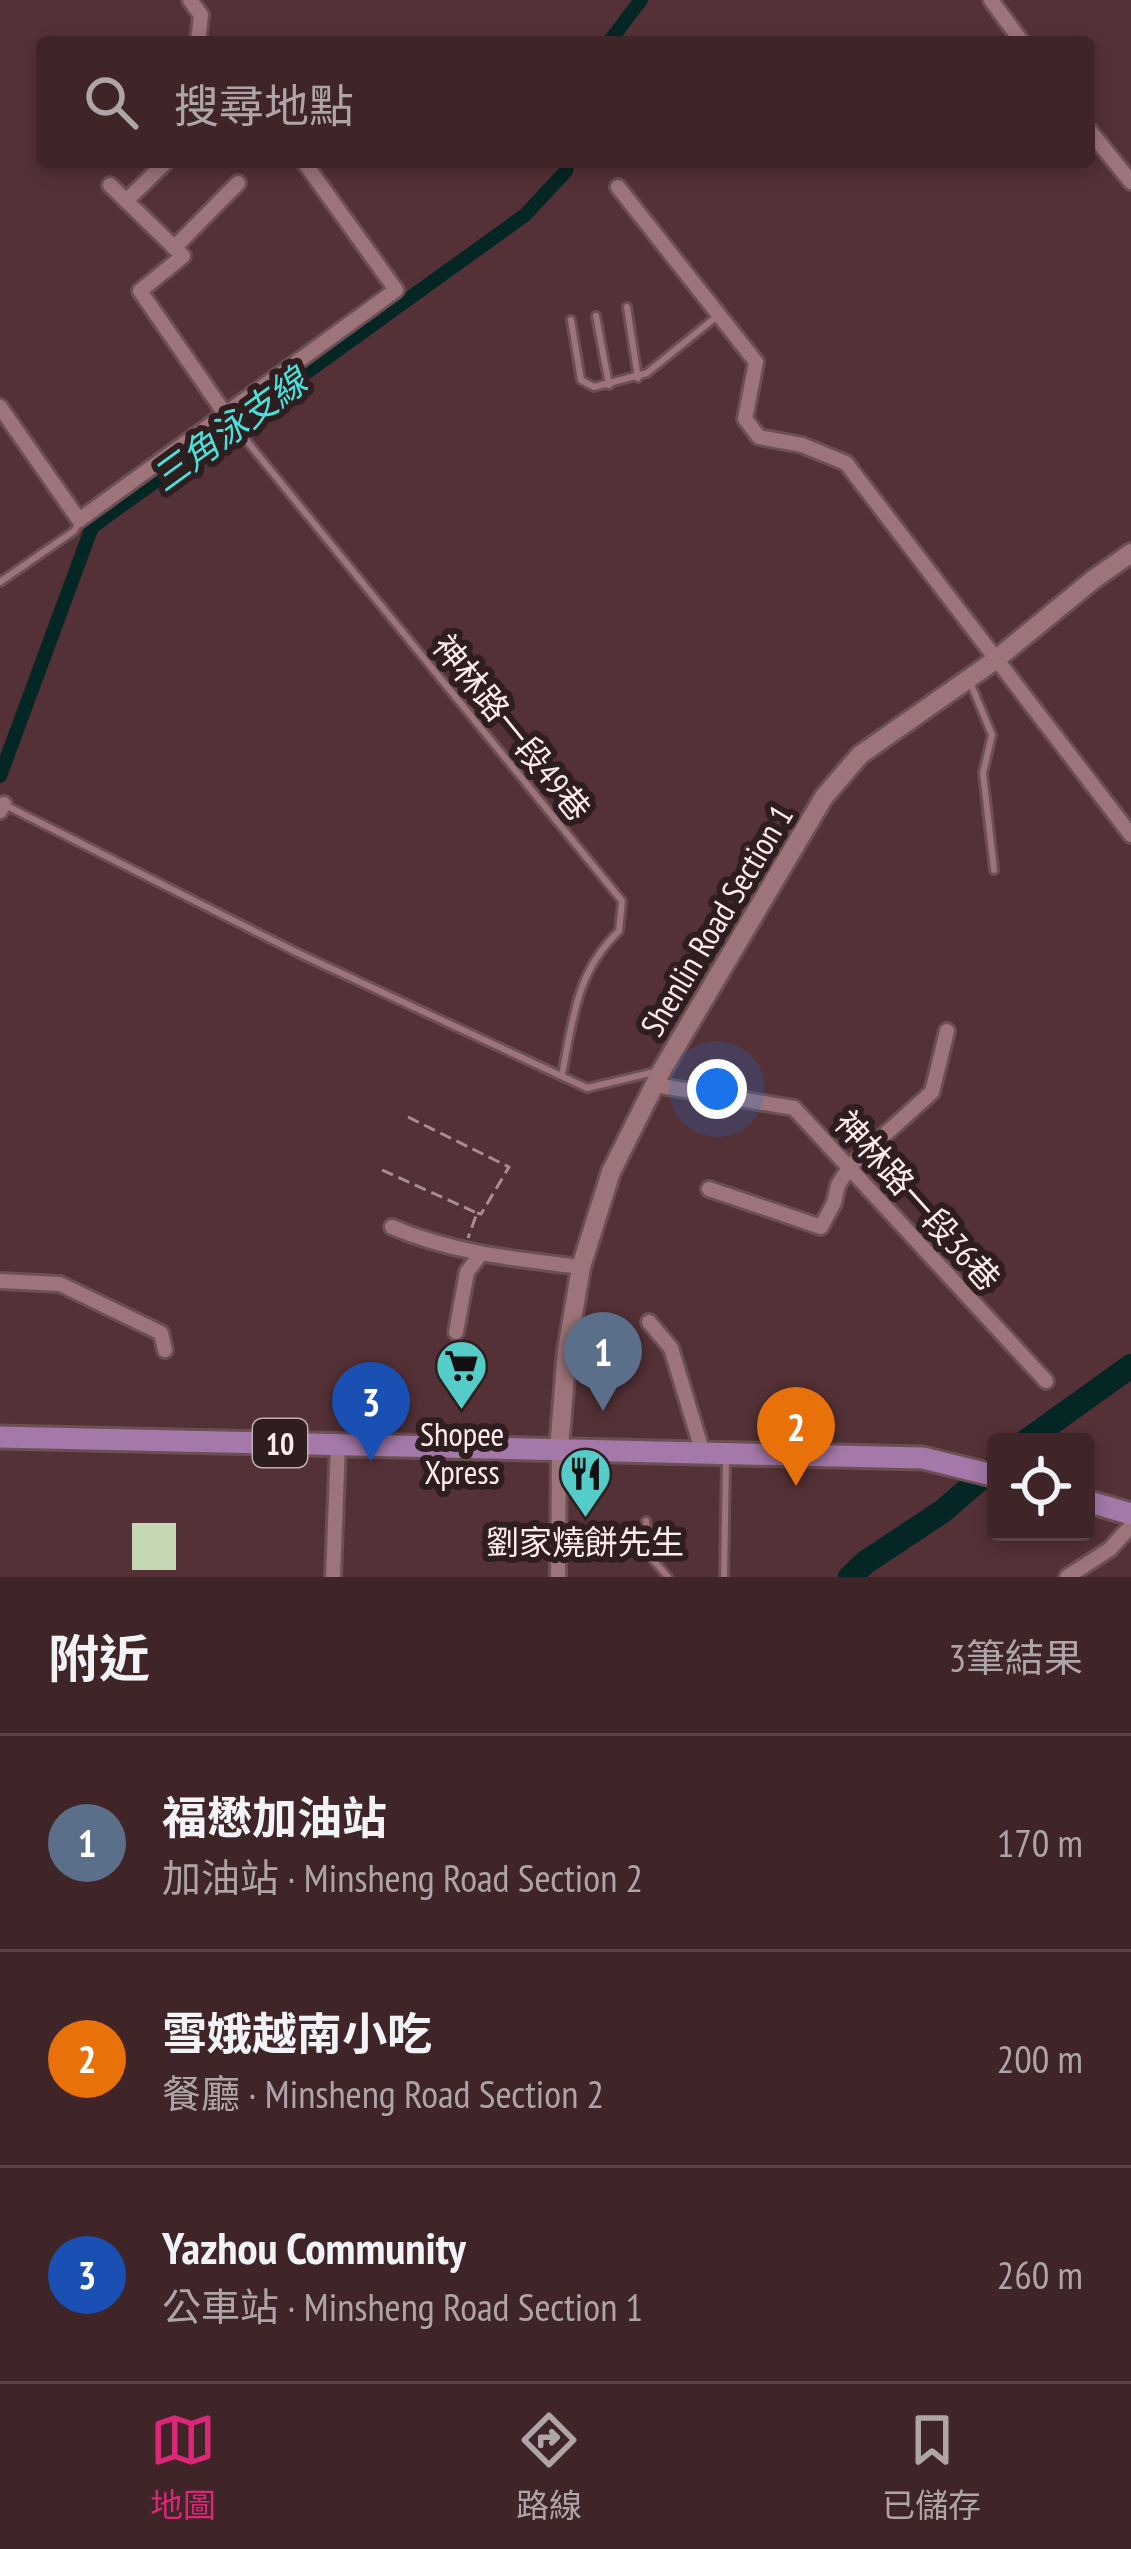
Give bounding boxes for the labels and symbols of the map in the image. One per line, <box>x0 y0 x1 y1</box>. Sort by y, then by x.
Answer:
water label: 三角泳支線 <box>142 355 319 501</box>
street label: 神林路一段49巷 <box>424 625 600 829</box>
street label: Shenlin Road Section 1 <box>630 796 802 1044</box>
your location <box>687 1059 747 1119</box>
street label: 神林路一段36巷 <box>826 1101 1010 1299</box>
pin: 1 <box>564 1312 642 1411</box>
supermarket icon: Shopee Xpress <box>434 1338 490 1412</box>
pin: 3 <box>332 1362 410 1461</box>
pin: 2 <box>757 1387 835 1486</box>
place label: Shopee Xpress <box>420 1412 504 1493</box>
road number: 10 <box>253 1419 307 1467</box>
restaurant icon: 劉家燒餅先生 <box>557 1446 613 1520</box>
place label: 劉家燒餅先生 <box>486 1520 684 1563</box>

